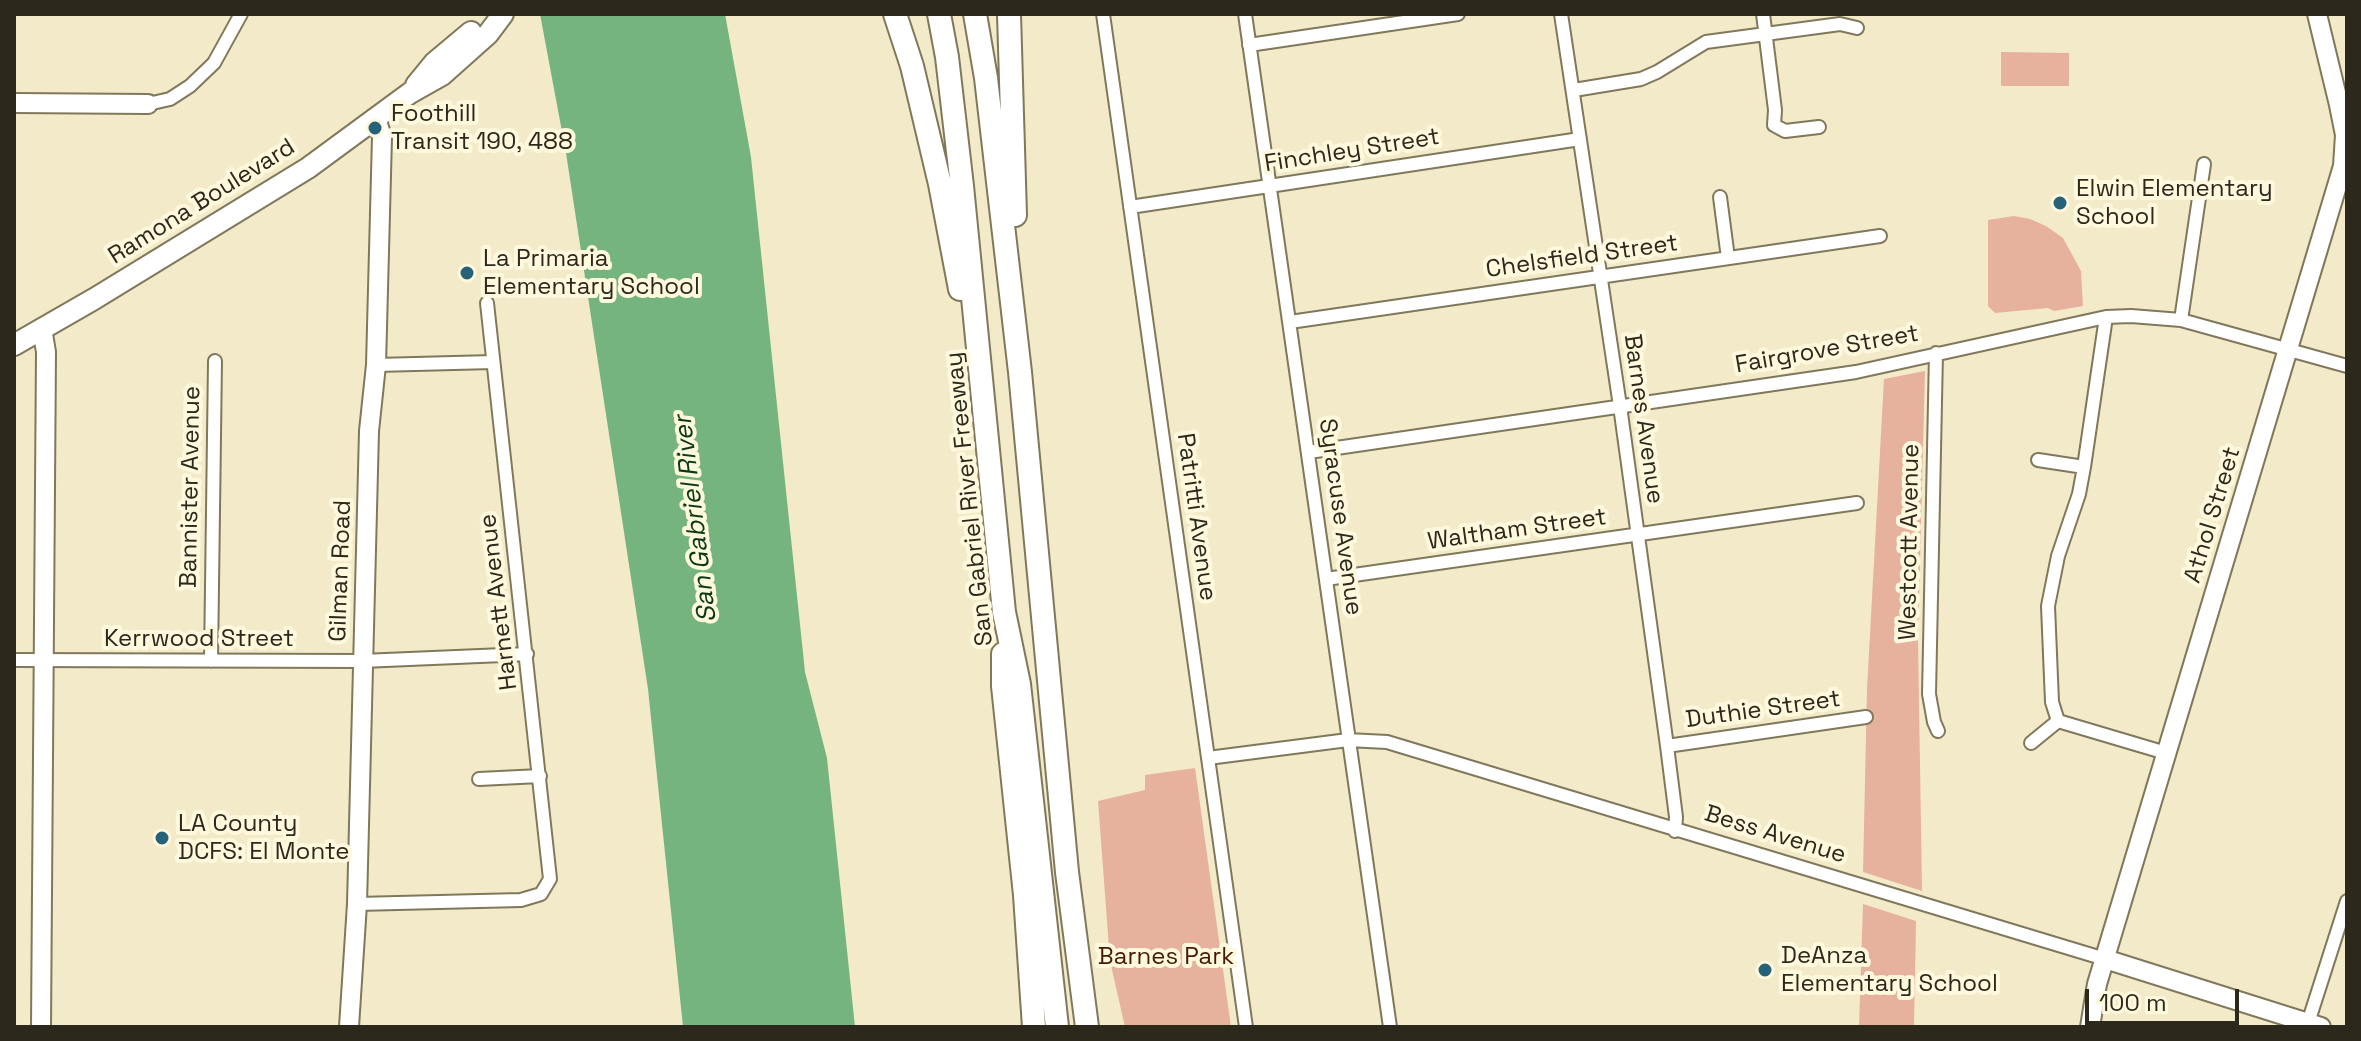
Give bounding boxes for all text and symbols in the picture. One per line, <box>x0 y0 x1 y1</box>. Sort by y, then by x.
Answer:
place label: Foothill Transit 190, 488 <box>391 100 573 156</box>
marker: Foothill Transit 190, 488 <box>366 119 384 137</box>
street label: Finchley Street <box>1262 123 1442 179</box>
street label: Ramona Boulevard <box>103 133 301 271</box>
place label: Elwin Elementary School <box>2076 175 2273 231</box>
marker: Elwin Elementary School <box>2051 194 2069 212</box>
street label: Chelsfield Street <box>1484 229 1680 285</box>
place label: La Primaria Elementary School <box>483 245 700 301</box>
marker: La Primaria Elementary School <box>458 264 476 282</box>
street label: Fairgrove Street <box>1733 320 1921 380</box>
street label: Barnes Avenue <box>1617 332 1669 506</box>
street label: San Gabriel River Freeway <box>940 351 1000 647</box>
street label: Bannister Avenue <box>175 386 207 588</box>
water label: San Gabriel River <box>668 414 724 624</box>
street label: Syracuse Avenue <box>1312 417 1368 617</box>
street label: Patritti Avenue <box>1170 431 1222 603</box>
street label: Westcott Avenue <box>1894 443 1926 641</box>
street label: Athol Street <box>2179 444 2247 586</box>
street label: Gilman Road <box>324 500 358 642</box>
street label: Waltham Street <box>1426 503 1608 557</box>
street label: Harnett Avenue <box>474 512 524 692</box>
street label: Kerrwood Street <box>104 625 294 653</box>
street label: Duthie Street <box>1684 685 1842 735</box>
street label: Bess Avenue <box>1701 800 1849 870</box>
place label: LA County DCFS: El Monte <box>178 810 350 866</box>
marker: LA County DCFS: El Monte <box>153 829 171 847</box>
place label: DeAnza Elementary School <box>1781 942 1998 998</box>
park label: Barnes Park <box>1098 943 1234 971</box>
marker: DeAnza Elementary School <box>1756 961 1774 979</box>
scale bar <box>2089 973 2243 1023</box>
text: 100 m <box>2099 987 2167 1018</box>

